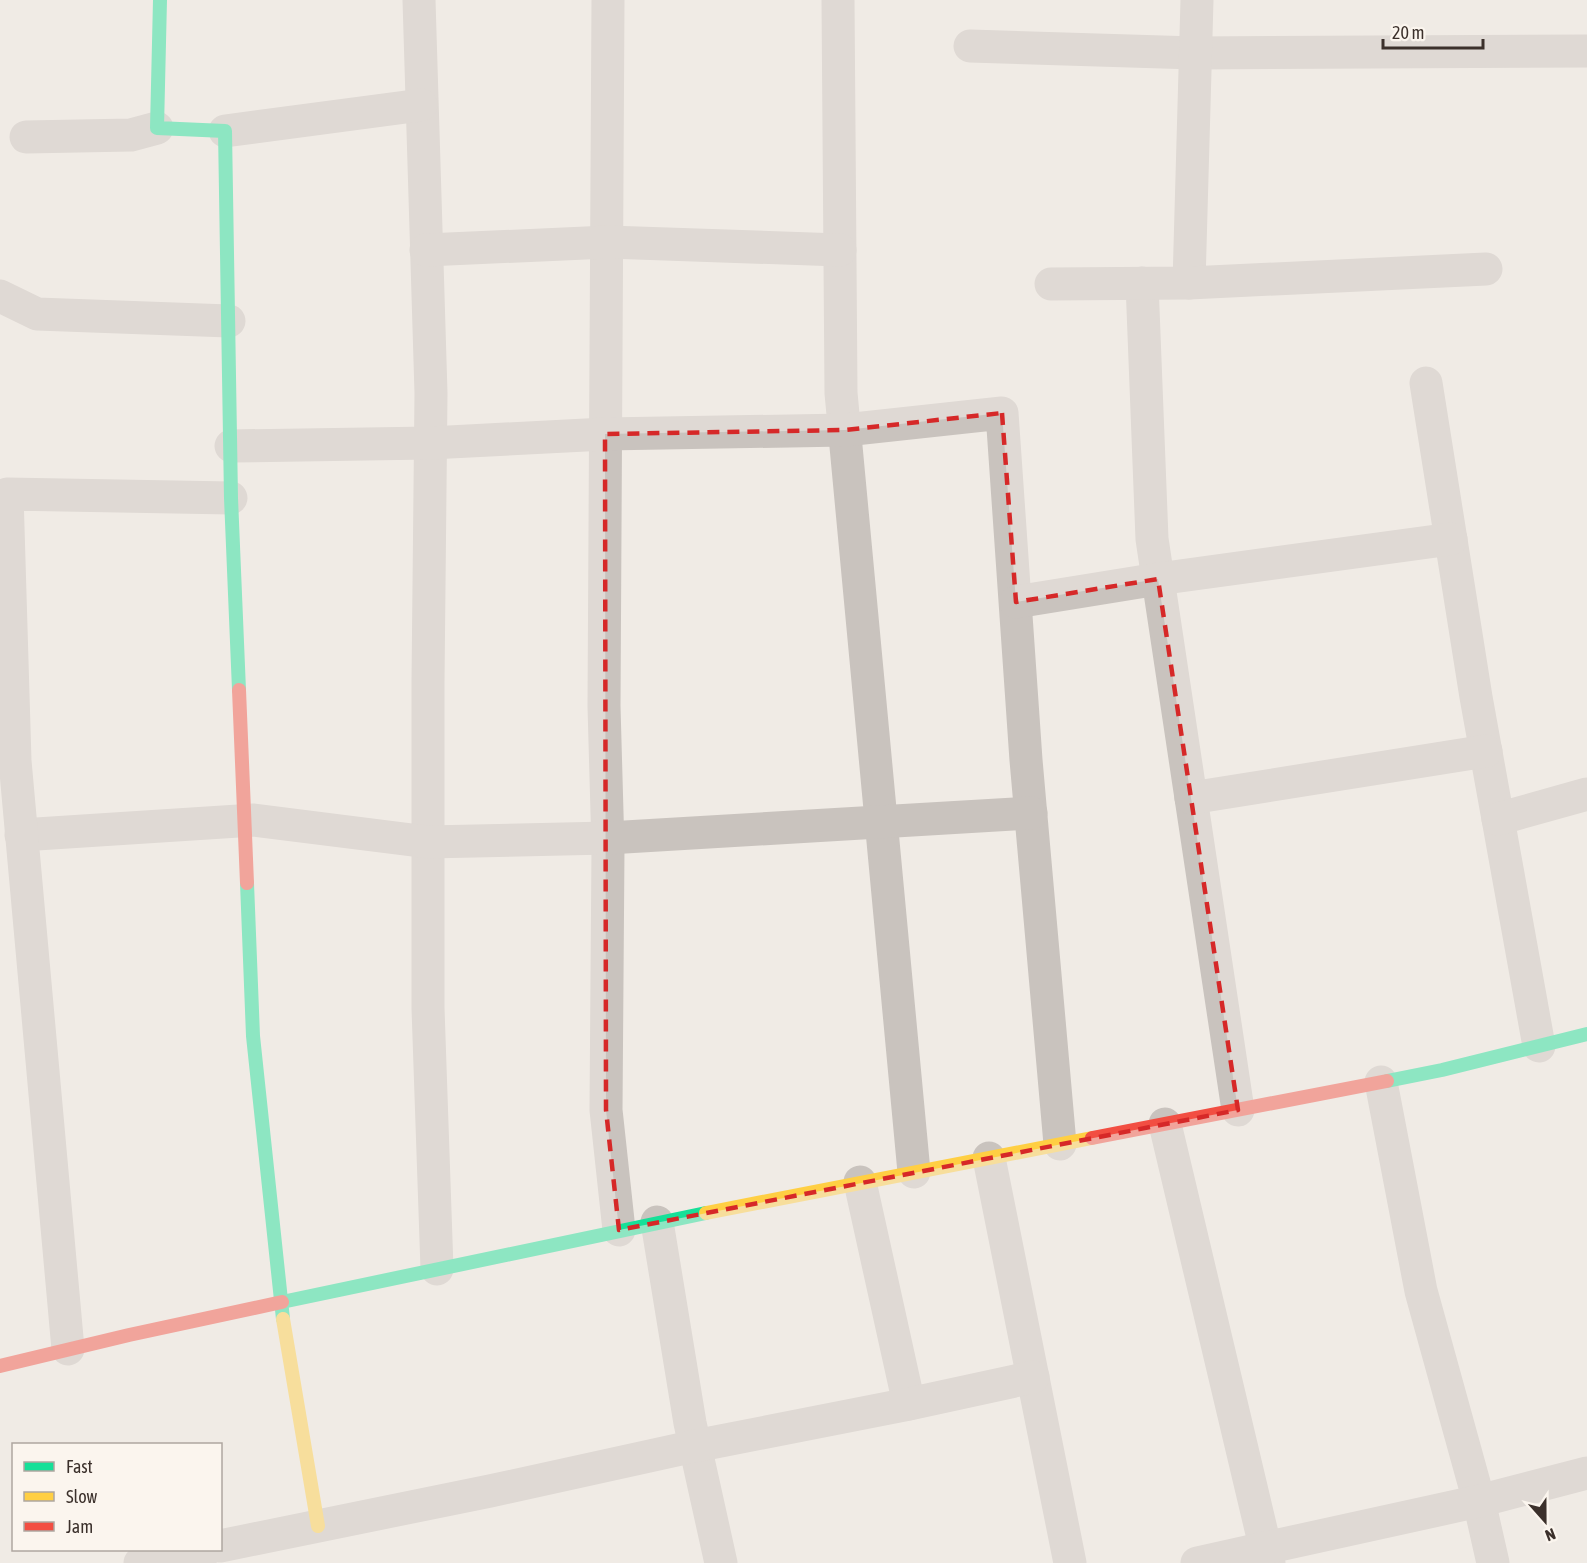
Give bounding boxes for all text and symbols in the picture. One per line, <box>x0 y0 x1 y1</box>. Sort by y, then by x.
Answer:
scale bar <box>1383 12 1484 50</box>
text: 20 m <box>1392 22 1424 43</box>
legend <box>12 1443 222 1551</box>
text: Fast <box>66 1456 93 1477</box>
text: Slow <box>66 1486 97 1507</box>
north arrow <box>1515 1491 1575 1551</box>
text: Jam <box>66 1516 93 1537</box>
text: N <box>1543 1525 1558 1545</box>

